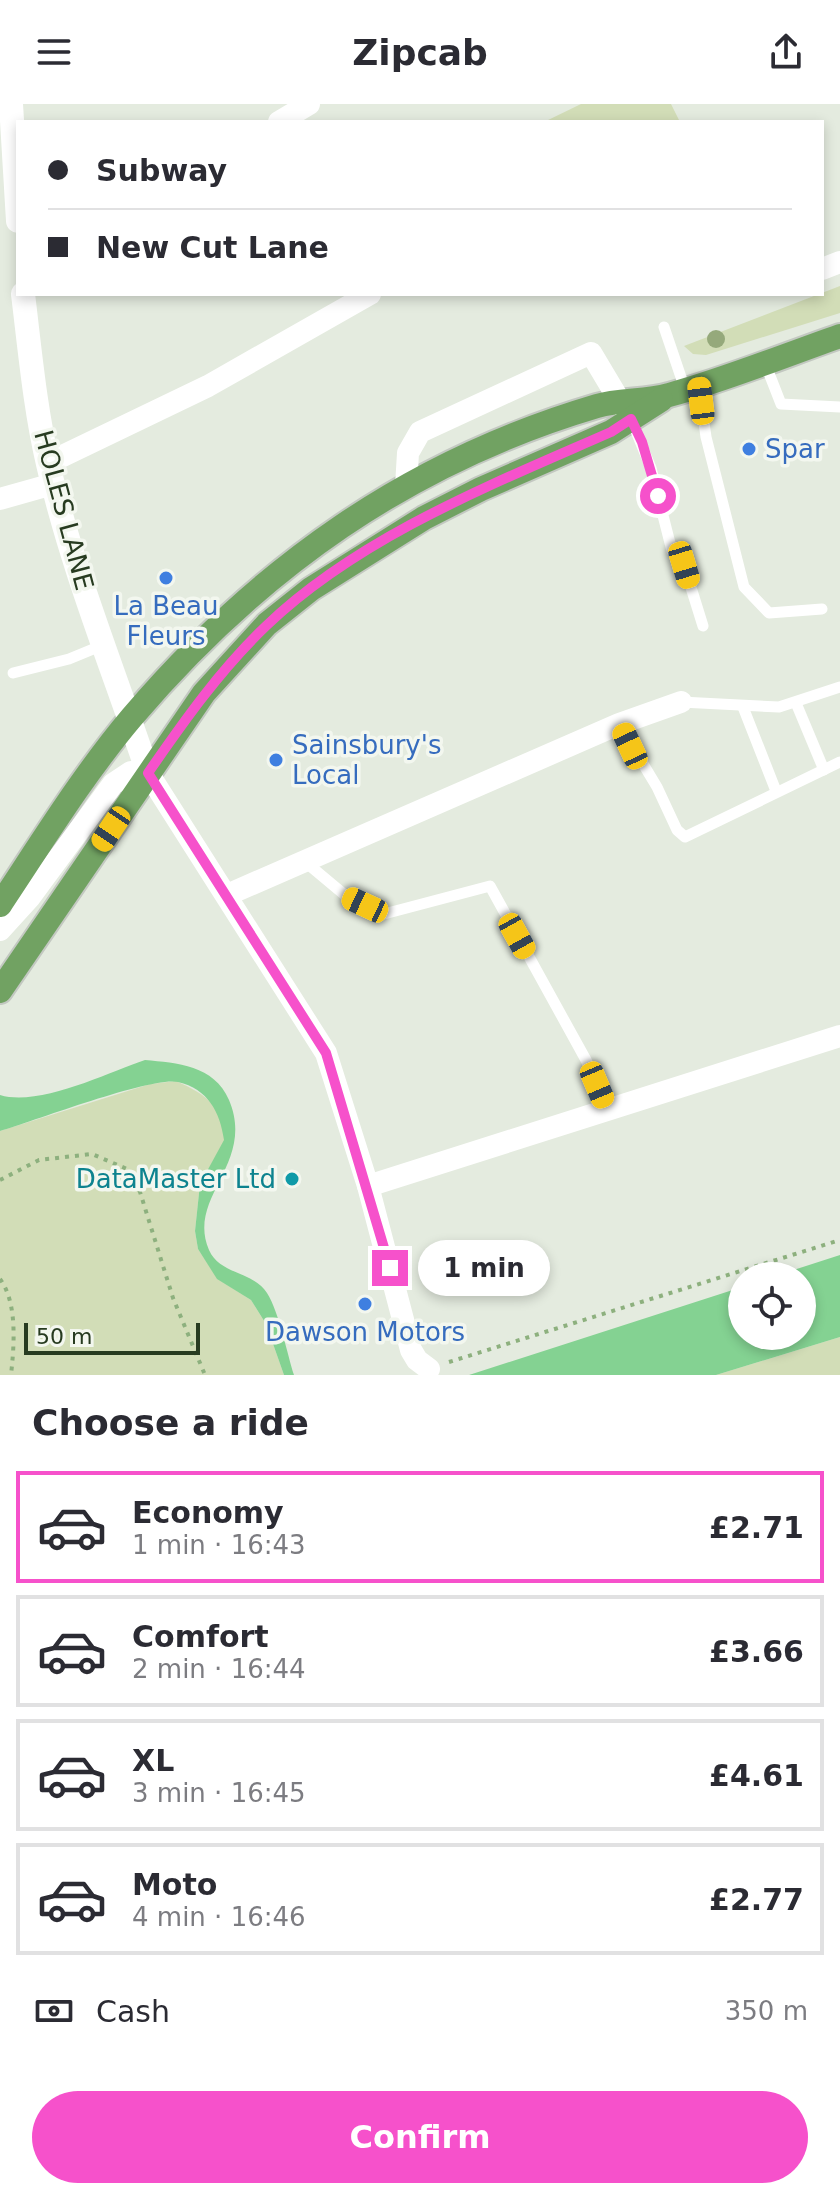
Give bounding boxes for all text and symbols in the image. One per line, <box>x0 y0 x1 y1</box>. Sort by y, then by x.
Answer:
icon: menu <box>32 30 76 74</box>
icon: share <box>764 30 808 74</box>
text: Zipcab <box>352 32 488 73</box>
text: Subway <box>96 153 227 188</box>
text: New Cut Lane <box>96 230 329 265</box>
car <box>686 376 716 426</box>
street label: HOLES LANE <box>28 427 100 593</box>
place label: Spar <box>765 434 825 464</box>
marker: Spar <box>740 440 758 458</box>
route start <box>640 478 676 514</box>
car <box>666 539 702 591</box>
marker: La Beau Fleurs <box>157 569 175 587</box>
place label: La Beau Fleurs <box>114 591 218 651</box>
car <box>609 719 651 773</box>
place label: Sainsbury's Local <box>292 730 441 790</box>
marker: Sainsbury's Local <box>267 751 285 769</box>
car <box>88 802 134 856</box>
car <box>338 884 392 926</box>
car <box>495 909 539 963</box>
car <box>577 1058 617 1112</box>
place label: DataMaster Ltd <box>76 1164 276 1194</box>
marker: DataMaster Ltd <box>283 1170 301 1188</box>
callout: 1 min <box>418 1240 550 1296</box>
route end <box>372 1250 408 1286</box>
text: 1 min <box>443 1253 525 1283</box>
map controls <box>728 1262 816 1350</box>
button: locate <box>728 1262 816 1350</box>
marker: Dawson Motors <box>356 1295 374 1313</box>
place label: Dawson Motors <box>265 1317 465 1347</box>
scale bar <box>24 1319 200 1355</box>
text: 50 m <box>36 1324 92 1349</box>
text: Choose a ride <box>32 1402 309 1443</box>
icon: car <box>36 1491 108 1563</box>
text: Economy <box>132 1495 284 1530</box>
text: £2.71 <box>709 1510 804 1545</box>
text: 1 min · 16:43 <box>132 1530 306 1560</box>
icon: car <box>36 1615 108 1687</box>
text: Comfort <box>132 1619 269 1654</box>
text: £3.66 <box>709 1634 804 1669</box>
text: 2 min · 16:44 <box>132 1654 306 1684</box>
icon: car <box>36 1739 108 1811</box>
text: XL <box>132 1743 174 1778</box>
text: £4.61 <box>709 1758 804 1793</box>
text: 3 min · 16:45 <box>132 1778 306 1808</box>
icon: car <box>36 1863 108 1935</box>
text: Moto <box>132 1867 217 1902</box>
text: £2.77 <box>709 1882 804 1917</box>
text: 4 min · 16:46 <box>132 1902 306 1932</box>
icon: cash <box>32 1989 76 2033</box>
text: Cash <box>96 1994 170 2029</box>
text: 350 m <box>725 1996 808 2026</box>
button: Confirm <box>32 2091 808 2183</box>

